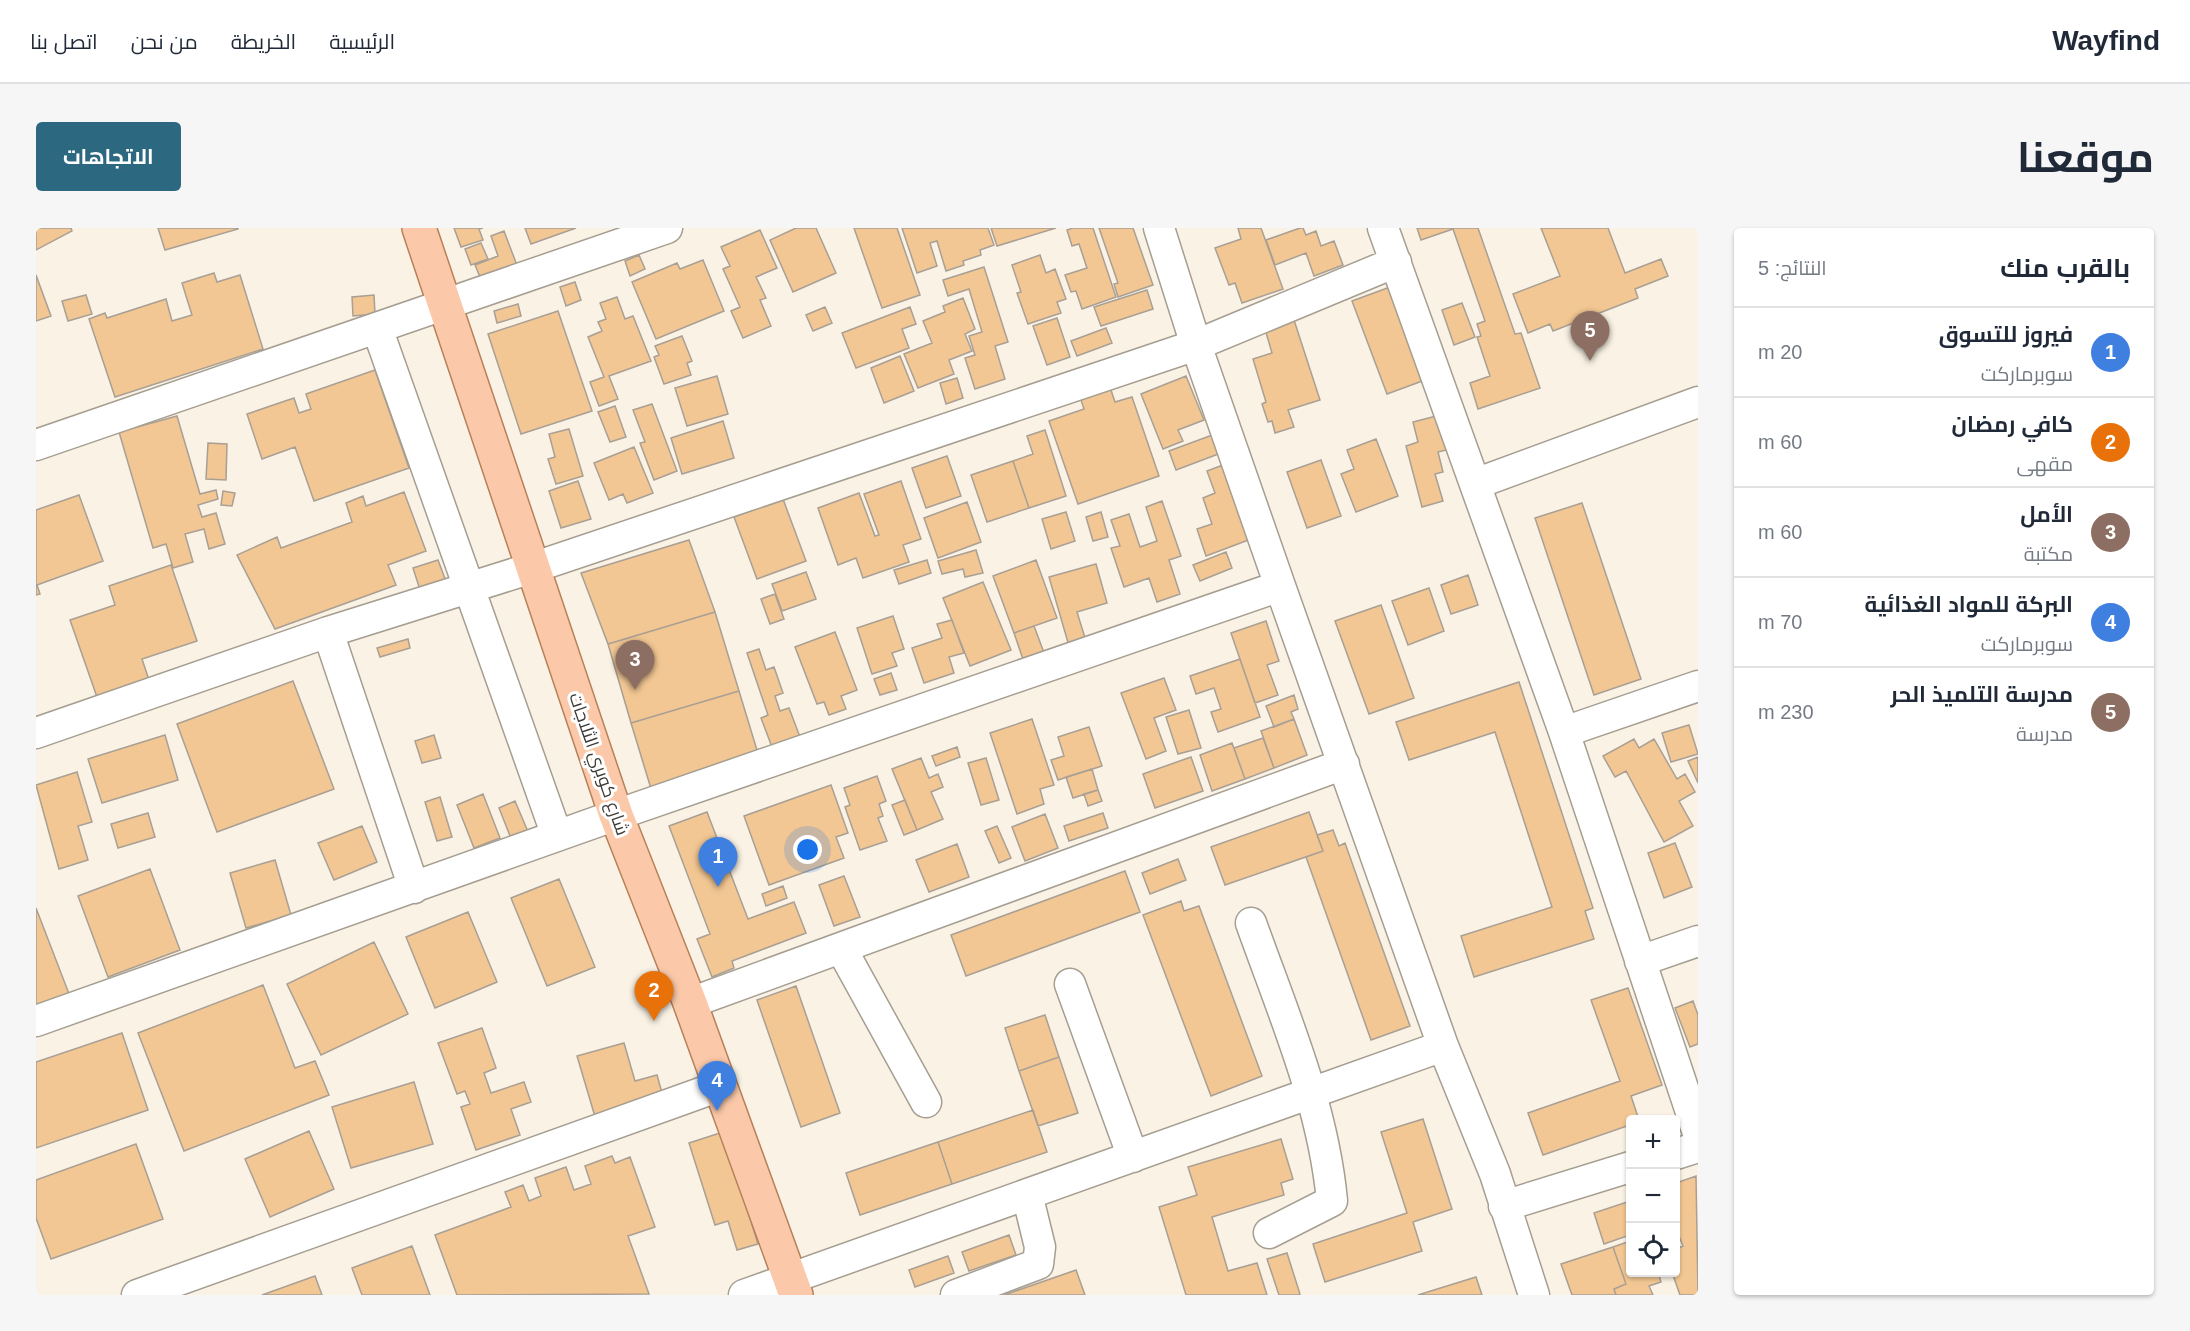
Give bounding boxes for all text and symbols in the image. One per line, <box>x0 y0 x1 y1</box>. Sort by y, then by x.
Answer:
text: Wayfind <box>2052 25 2160 56</box>
text: اتصل بنا <box>30 30 98 53</box>
text: من نحن <box>131 30 198 53</box>
text: الخريطة <box>231 30 296 53</box>
text: الرئيسية <box>329 30 395 53</box>
button: الاتجاهات <box>36 122 181 191</box>
text: موقعنا <box>2017 134 2154 181</box>
text: بالقرب منك <box>2000 253 2130 283</box>
text: النتائج: 5 <box>1758 257 1827 279</box>
pin: 5 <box>1570 312 1610 361</box>
text: فيروز للتسوق <box>1939 322 2073 347</box>
text: 20 m <box>1758 341 1802 363</box>
text: 1 <box>2105 341 2116 363</box>
text: سوبرماركت <box>1981 363 2073 385</box>
text: كافي رمضان <box>1952 412 2073 437</box>
text: 60 m <box>1758 431 1802 453</box>
text: 2 <box>2105 431 2116 453</box>
text: مقهى <box>2017 453 2073 475</box>
text: الأمل <box>2020 502 2073 527</box>
text: 60 m <box>1758 521 1802 543</box>
text: 3 <box>2105 521 2116 543</box>
text: مكتبة <box>2024 543 2073 565</box>
text: البركة للمواد الغذائية <box>1865 592 2073 617</box>
text: 70 m <box>1758 611 1802 633</box>
text: 4 <box>2105 611 2116 633</box>
text: سوبرماركت <box>1981 633 2073 655</box>
pin: 3 <box>616 640 654 690</box>
text: مدرسة التلميذ الحر <box>1890 682 2073 707</box>
street label: شارع كوبري الثلاجات <box>561 690 633 839</box>
text: 230 m <box>1758 701 1814 723</box>
text: 5 <box>2105 701 2116 723</box>
text: مدرسة <box>2016 723 2073 745</box>
your location <box>793 835 822 864</box>
pin: 1 <box>698 838 738 887</box>
pin: 2 <box>634 972 674 1021</box>
pin: 4 <box>698 1062 736 1111</box>
map controls <box>1626 1115 1680 1277</box>
button: + <box>1626 1115 1680 1169</box>
button: − <box>1626 1169 1680 1223</box>
button: locate <box>1626 1223 1680 1277</box>

